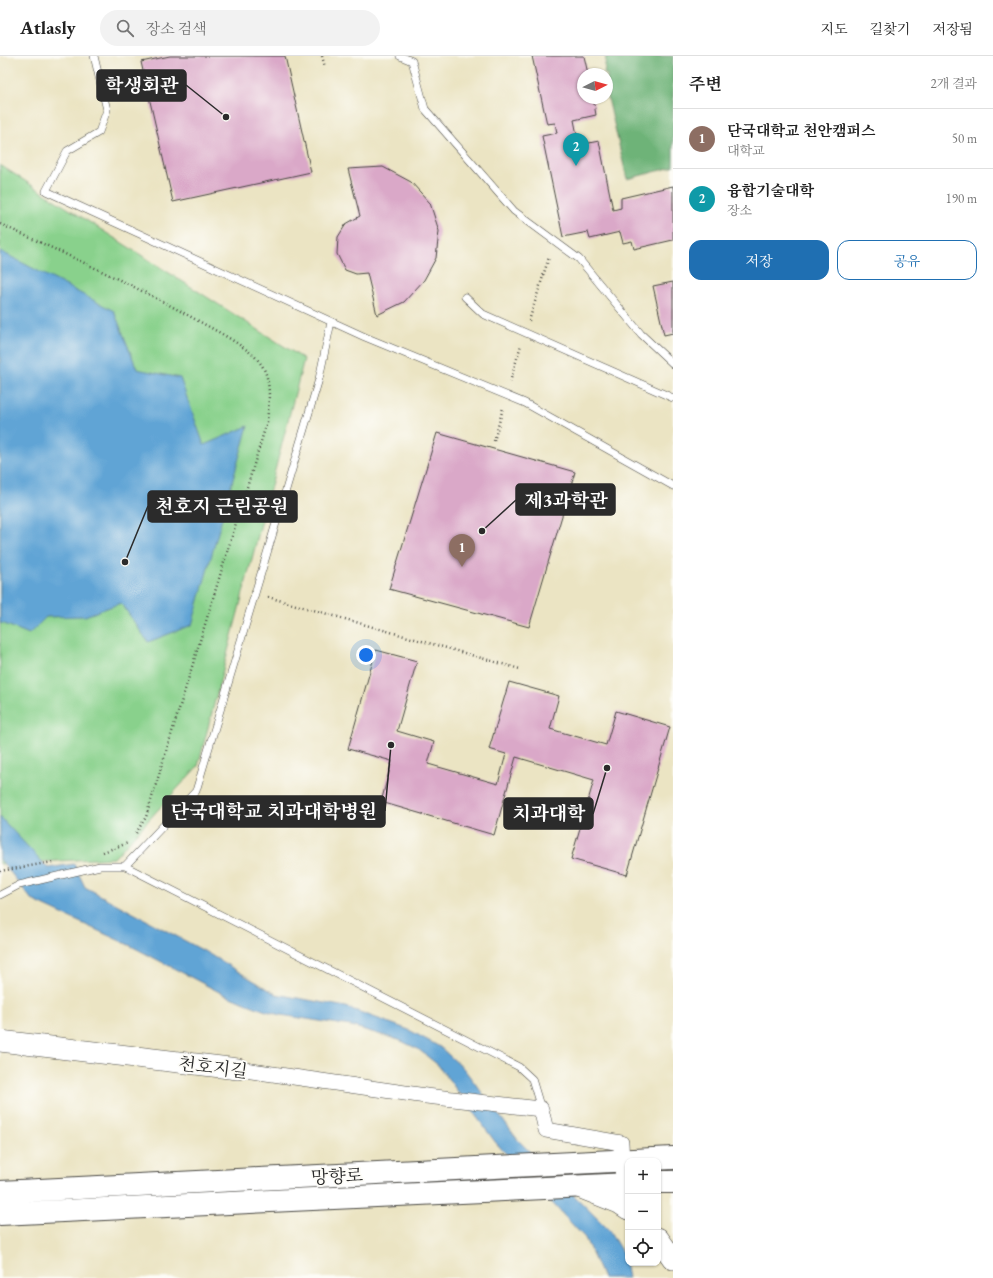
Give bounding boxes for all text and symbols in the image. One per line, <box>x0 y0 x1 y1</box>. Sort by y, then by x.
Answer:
search box <box>100 10 380 46</box>
text: Atlasly <box>20 15 76 40</box>
icon: search <box>114 17 136 39</box>
text: 장소 검색 <box>146 19 207 38</box>
text: 지도 <box>821 20 848 38</box>
text: 길찾기 <box>870 20 910 38</box>
text: 저장됨 <box>932 20 973 38</box>
north arrow <box>577 68 613 104</box>
callout: 학생회관 <box>97 70 186 101</box>
text: 학생회관 <box>105 73 179 98</box>
text: 주변 <box>689 73 722 95</box>
text: 2개 결과 <box>930 75 977 92</box>
text: 단국대학교 천안캠퍼스 <box>727 121 875 140</box>
text: 1 <box>699 130 705 147</box>
text: 50 m <box>952 130 977 147</box>
pin: 2 <box>563 133 589 166</box>
text: 대학교 <box>727 142 765 159</box>
text: 융합기술대학 <box>727 181 814 200</box>
text: 2 <box>699 190 705 207</box>
text: 190 m <box>946 190 977 207</box>
text: 장소 <box>727 202 752 219</box>
button: 저장 <box>689 240 829 280</box>
button: 공유 <box>837 240 977 280</box>
callout: 제3과학관 <box>516 484 615 515</box>
text: 제3과학관 <box>524 488 608 513</box>
callout: 천호지 근린공원 <box>148 491 297 522</box>
text: 천호지 근린공원 <box>156 494 288 519</box>
pin: 1 <box>449 534 475 567</box>
your location <box>356 645 376 665</box>
callout: 단국대학교 치과대학병원 <box>163 796 385 827</box>
callout: 치과대학 <box>504 798 593 829</box>
text: 단국대학교 치과대학병원 <box>171 799 377 824</box>
text: 치과대학 <box>512 801 586 826</box>
street label: 천호지길 <box>177 1051 249 1083</box>
map controls <box>625 1158 661 1266</box>
button: + <box>625 1158 661 1194</box>
street label: 망향로 <box>310 1163 364 1189</box>
button: − <box>625 1194 661 1230</box>
button: locate <box>625 1230 661 1266</box>

